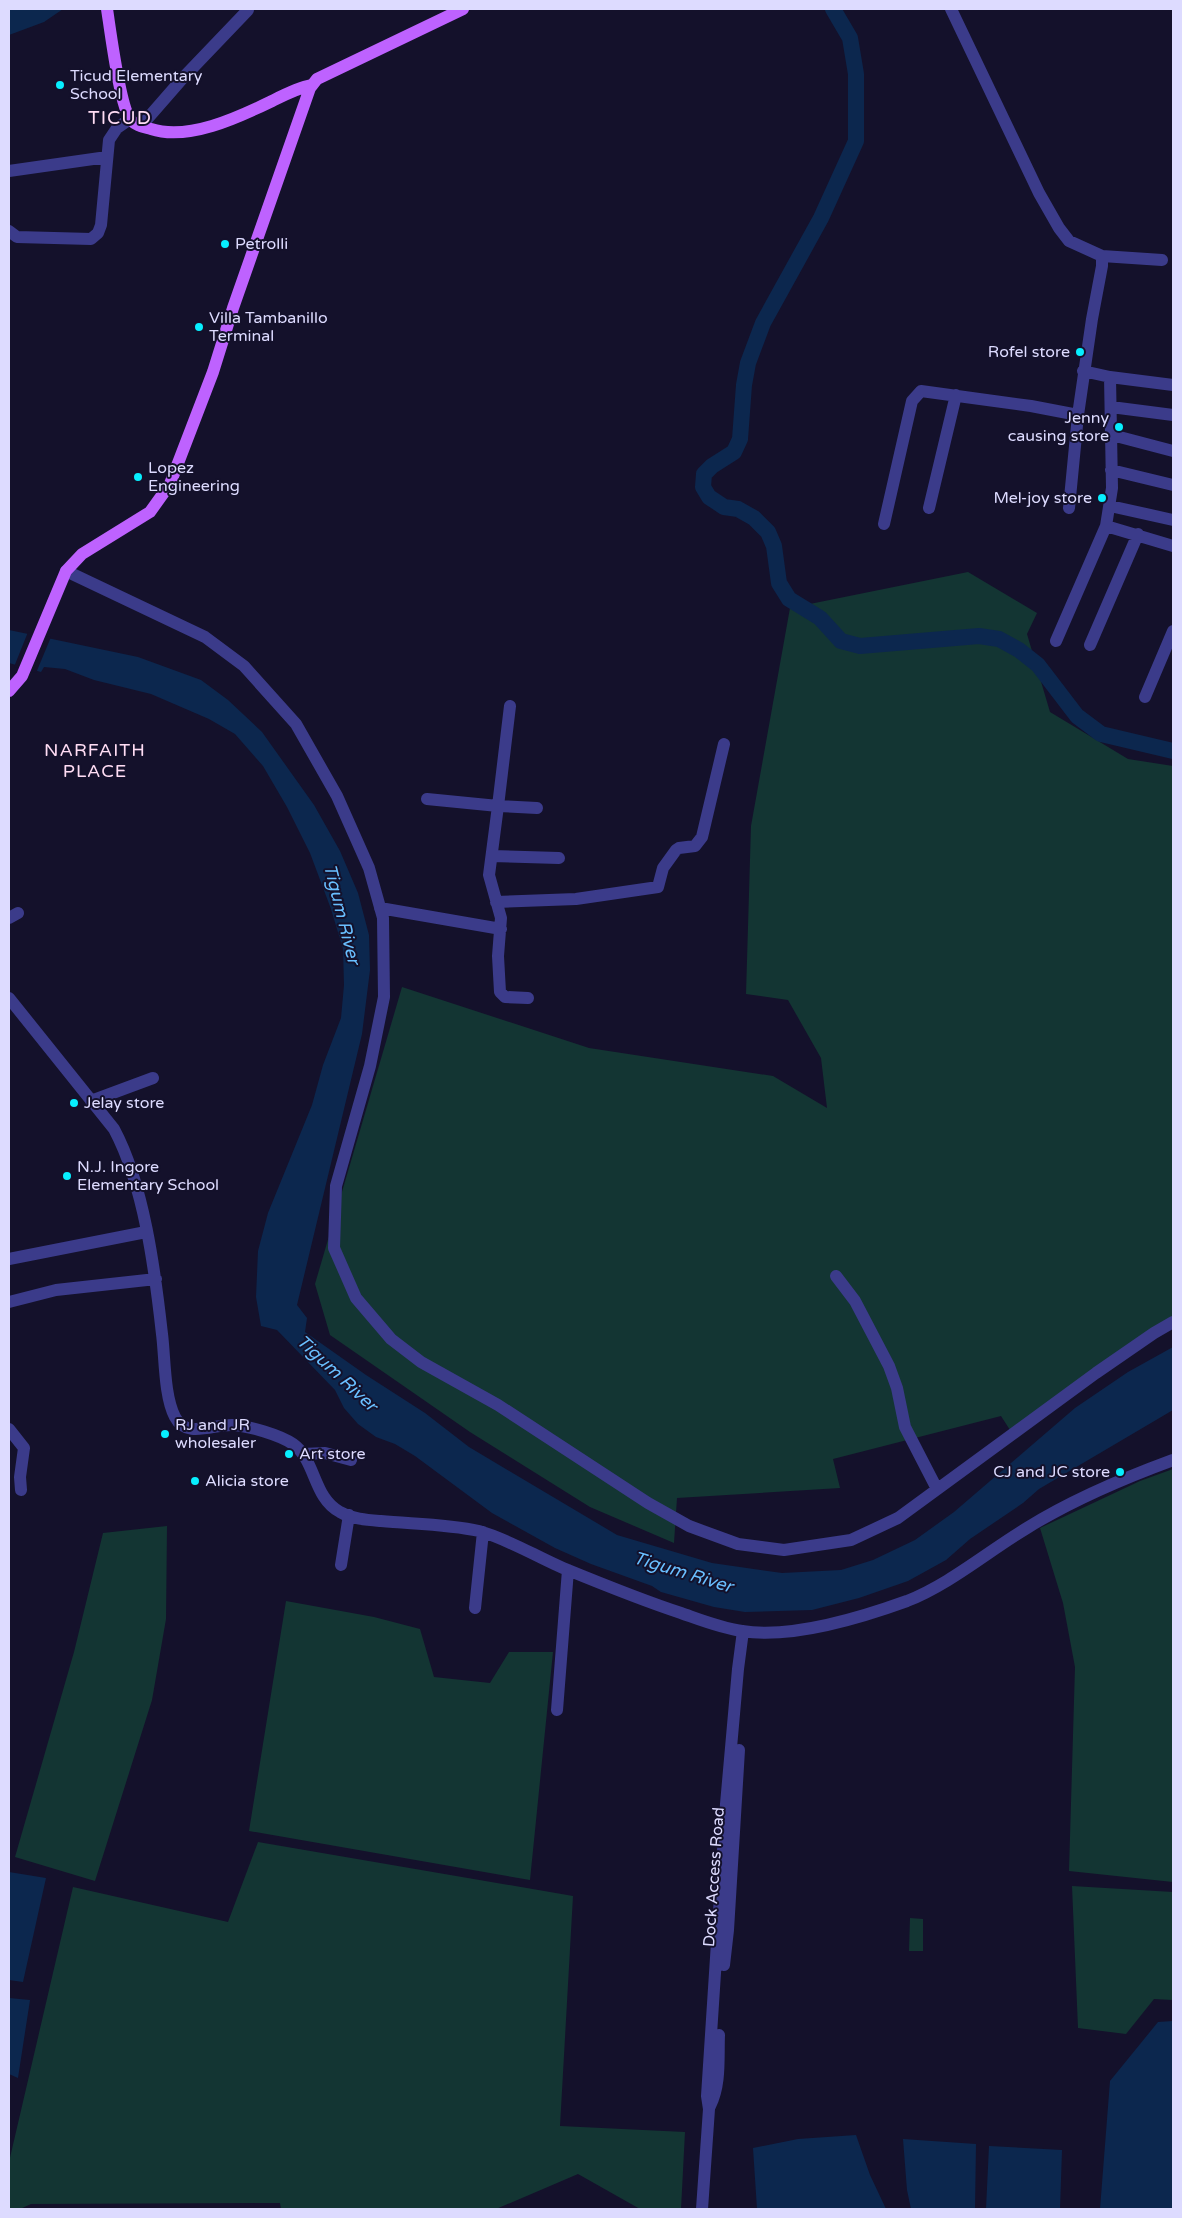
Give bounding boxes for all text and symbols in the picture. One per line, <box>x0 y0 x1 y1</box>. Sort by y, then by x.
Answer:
place label: Ticud Elementary School <box>70 66 203 104</box>
marker: Ticud Elementary School <box>54 79 66 91</box>
district label: TICUD <box>88 107 152 129</box>
place label: Petrolli <box>235 234 288 254</box>
marker: Petrolli <box>219 238 231 250</box>
place label: Villa Tambanillo Terminal <box>209 308 328 346</box>
marker: Villa Tambanillo Terminal <box>193 321 205 333</box>
place label: Rofel store <box>988 342 1070 362</box>
marker: Rofel store <box>1074 346 1086 358</box>
place label: Jenny causing store <box>1008 408 1109 446</box>
marker: Jenny causing store <box>1113 421 1125 433</box>
place label: Lopez Engineering <box>148 458 240 496</box>
marker: Lopez Engineering <box>132 471 144 483</box>
place label: Mel-joy store <box>993 488 1092 508</box>
marker: Mel-joy store <box>1096 492 1108 504</box>
district label: NARFAITH PLACE <box>44 739 146 782</box>
water label: Tigum River <box>319 862 366 968</box>
place label: Jelay store <box>84 1093 164 1113</box>
marker: Jelay store <box>68 1097 80 1109</box>
place label: N.J. Ingore Elementary School <box>77 1157 219 1195</box>
marker: N.J. Ingore Elementary School <box>61 1170 73 1182</box>
water label: Tigum River <box>292 1330 384 1417</box>
place label: RJ and JR wholesaler <box>175 1415 257 1453</box>
marker: RJ and JR wholesaler <box>159 1428 171 1440</box>
place label: Art store <box>299 1444 366 1464</box>
marker: Art store <box>283 1448 295 1460</box>
place label: CJ and JC store <box>993 1462 1110 1482</box>
marker: CJ and JC store <box>1114 1466 1126 1478</box>
place label: Alicia store <box>205 1471 289 1491</box>
marker: Alicia store <box>189 1475 201 1487</box>
water label: Tigum River <box>631 1546 737 1598</box>
street label: Dock Access Road <box>699 1806 729 1948</box>

